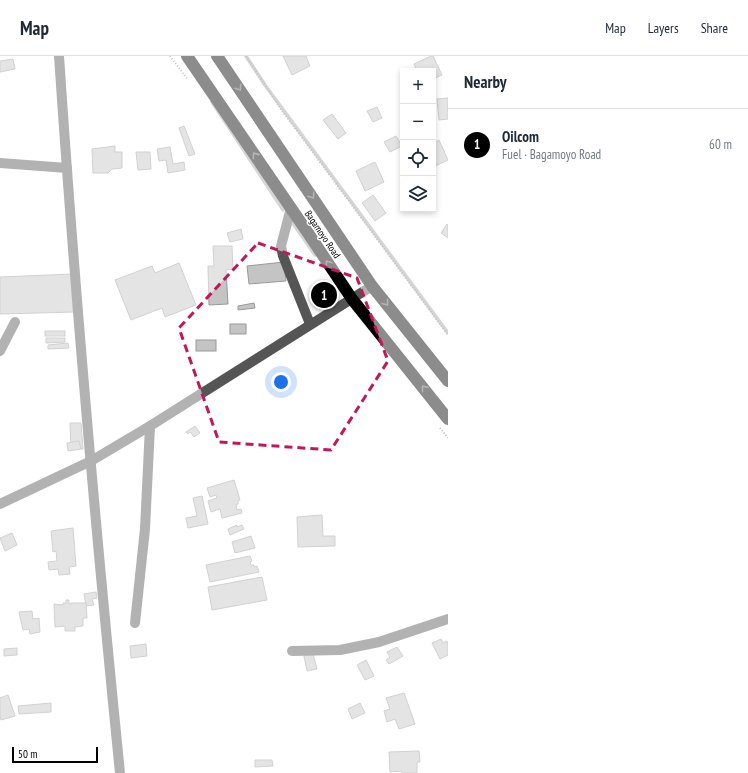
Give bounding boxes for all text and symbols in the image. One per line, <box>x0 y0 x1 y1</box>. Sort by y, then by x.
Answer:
text: Map <box>20 16 49 40</box>
text: Map <box>605 19 626 37</box>
text: Layers <box>648 19 679 37</box>
text: Share <box>701 19 728 37</box>
map controls <box>400 68 436 212</box>
button: + <box>400 68 436 104</box>
text: Nearby <box>464 71 507 93</box>
one-way arrow <box>234 84 241 91</box>
button: − <box>400 104 436 140</box>
text: Oilcom <box>502 127 539 146</box>
text: 1 <box>474 136 480 153</box>
text: 60 m <box>709 136 732 153</box>
button: locate <box>400 140 436 176</box>
text: Fuel · Bagamoyo Road <box>502 146 601 163</box>
one-way arrow <box>252 152 260 159</box>
button: layers <box>400 176 436 212</box>
one-way arrow <box>307 192 314 199</box>
street label: Bagamoyo Road <box>302 208 343 261</box>
one-way arrow <box>325 260 333 267</box>
pin: 1 <box>311 280 337 310</box>
one-way arrow <box>381 298 388 305</box>
your location <box>271 372 291 392</box>
one-way arrow <box>421 386 428 393</box>
scale bar <box>12 745 98 764</box>
text: 50 m <box>18 747 37 761</box>

